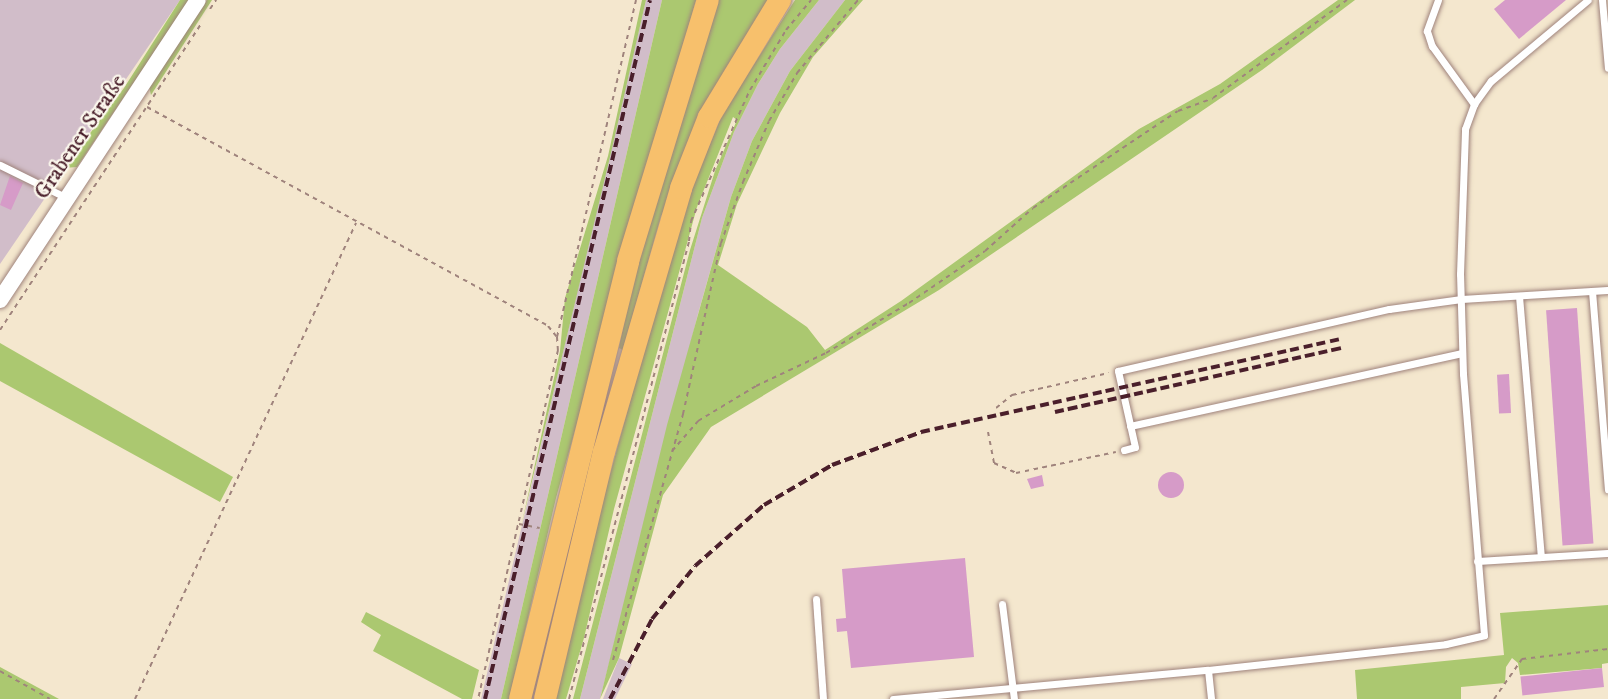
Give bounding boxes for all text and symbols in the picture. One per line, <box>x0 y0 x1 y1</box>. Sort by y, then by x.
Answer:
street label: Grabener Straße <box>29 70 131 204</box>

